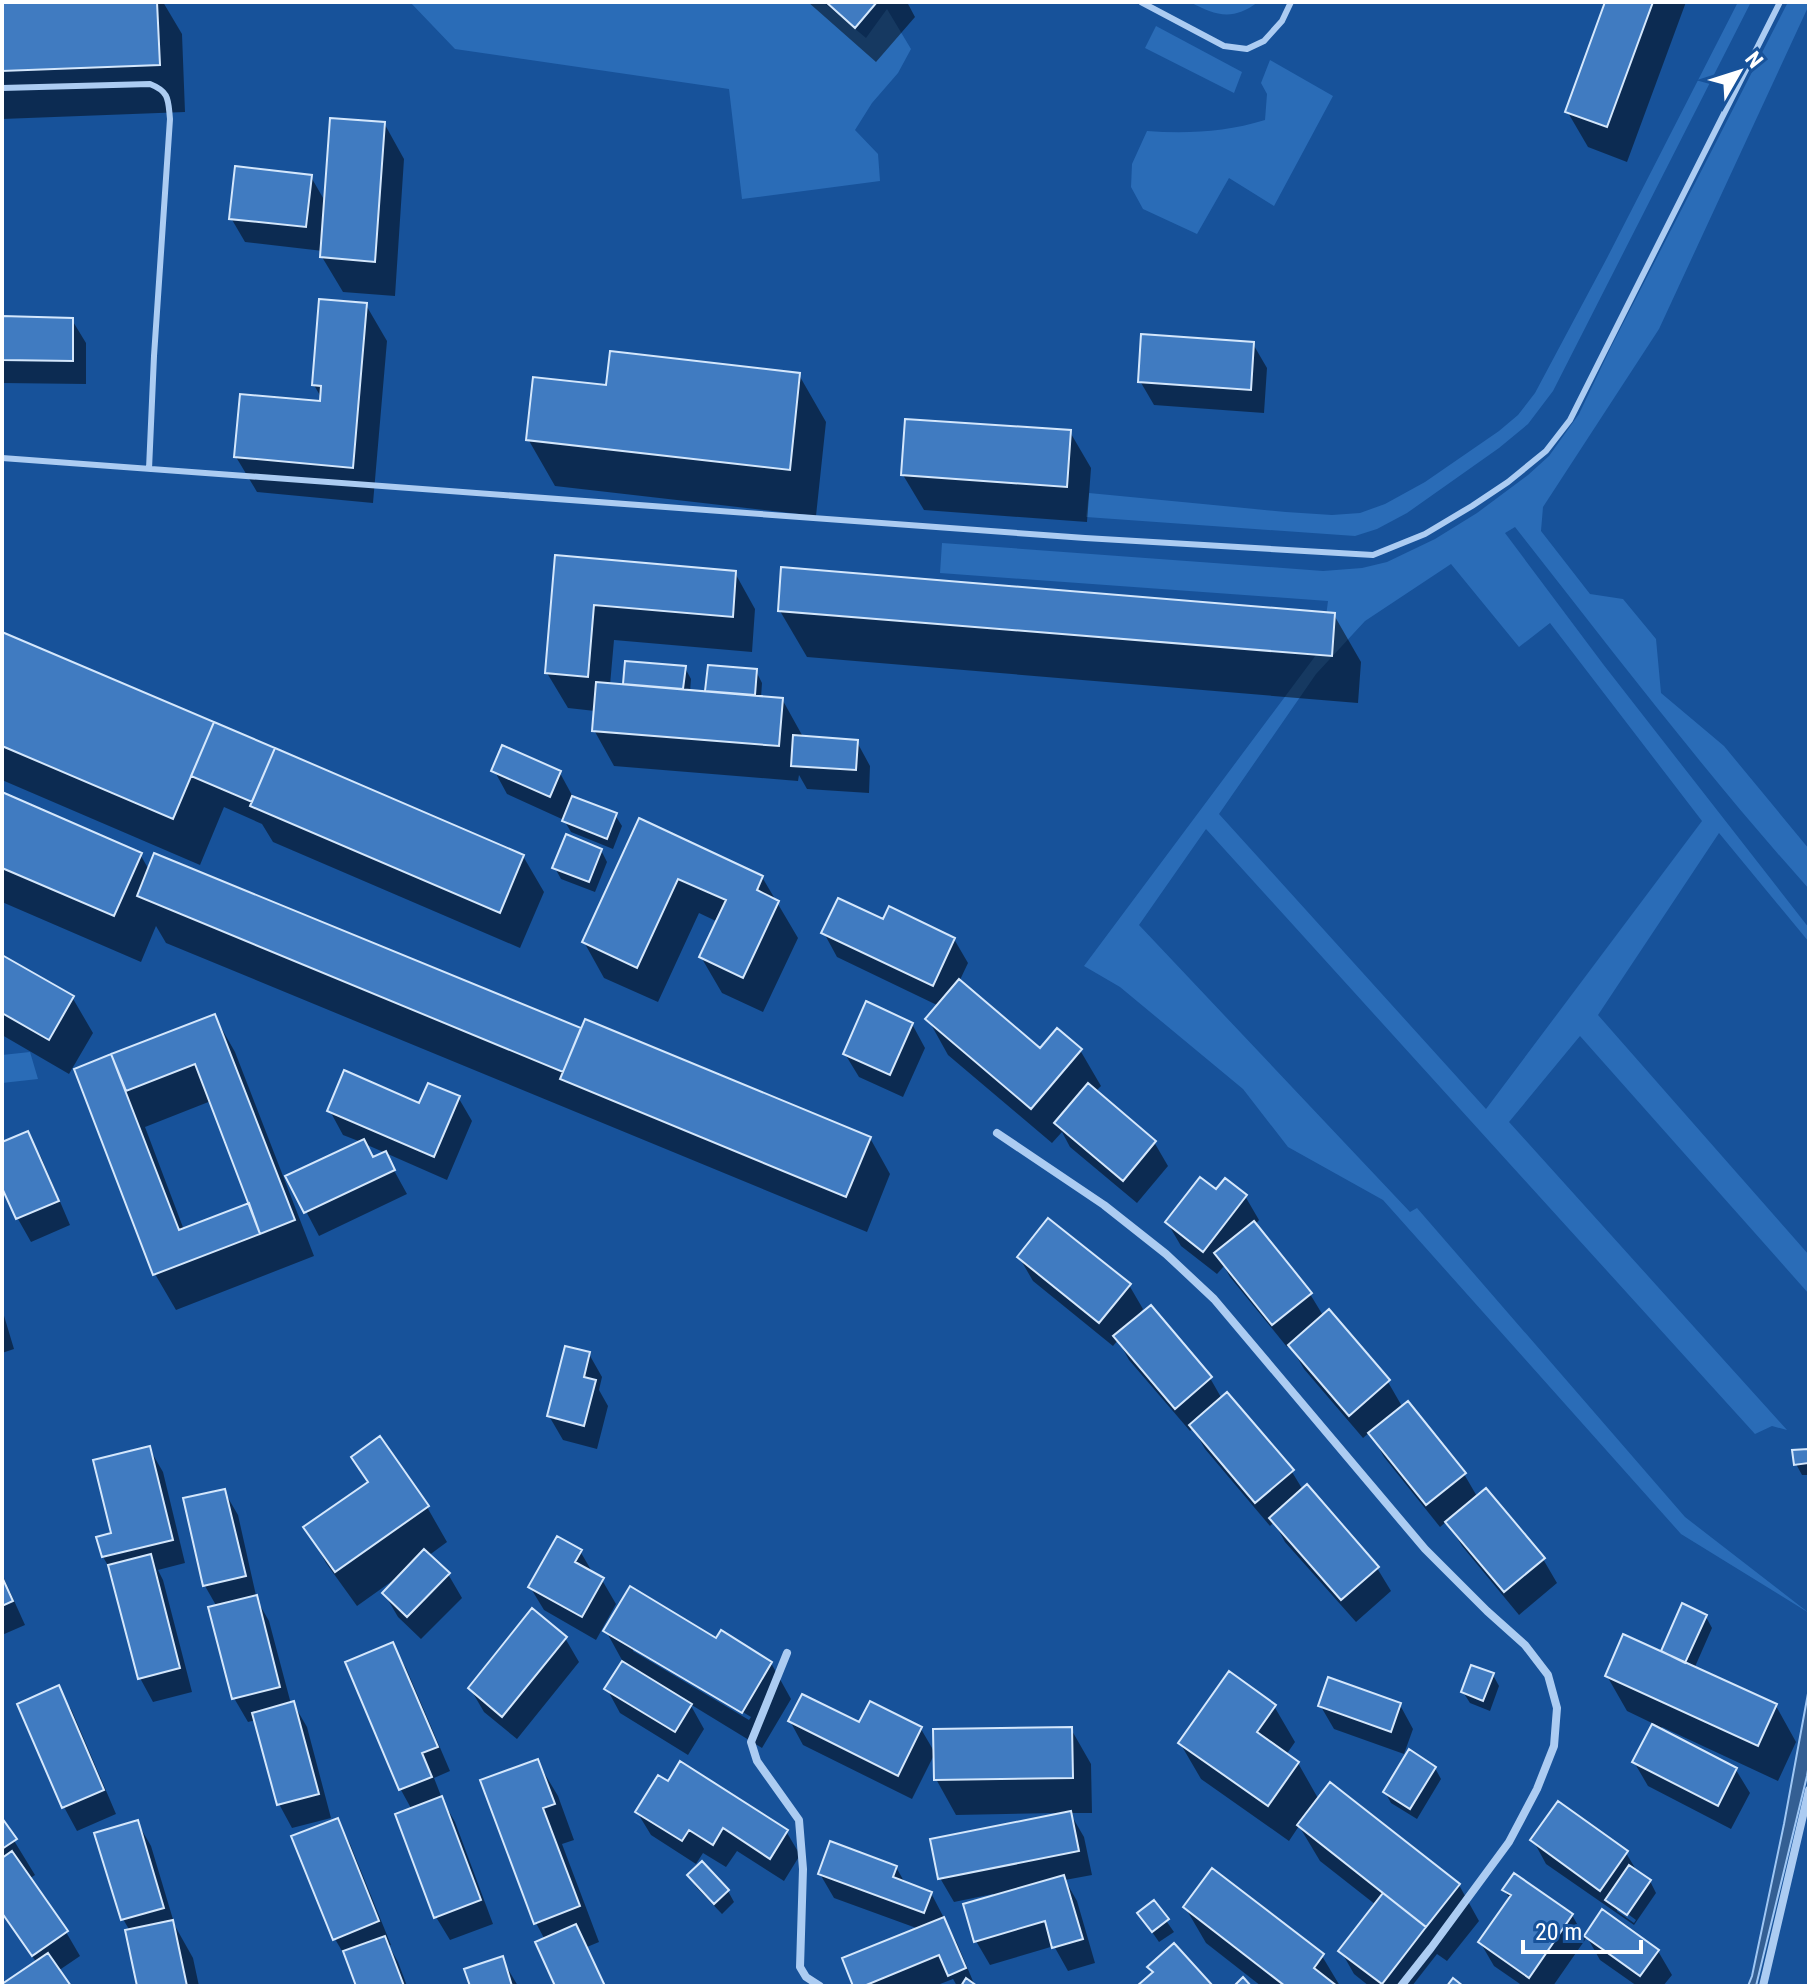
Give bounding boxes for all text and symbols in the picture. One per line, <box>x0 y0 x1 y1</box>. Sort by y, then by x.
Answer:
north arrow <box>1699 32 1779 112</box>
text: N <box>1740 47 1768 73</box>
scale bar <box>1523 1904 1641 1954</box>
text: 20 m <box>1535 1918 1582 1946</box>

